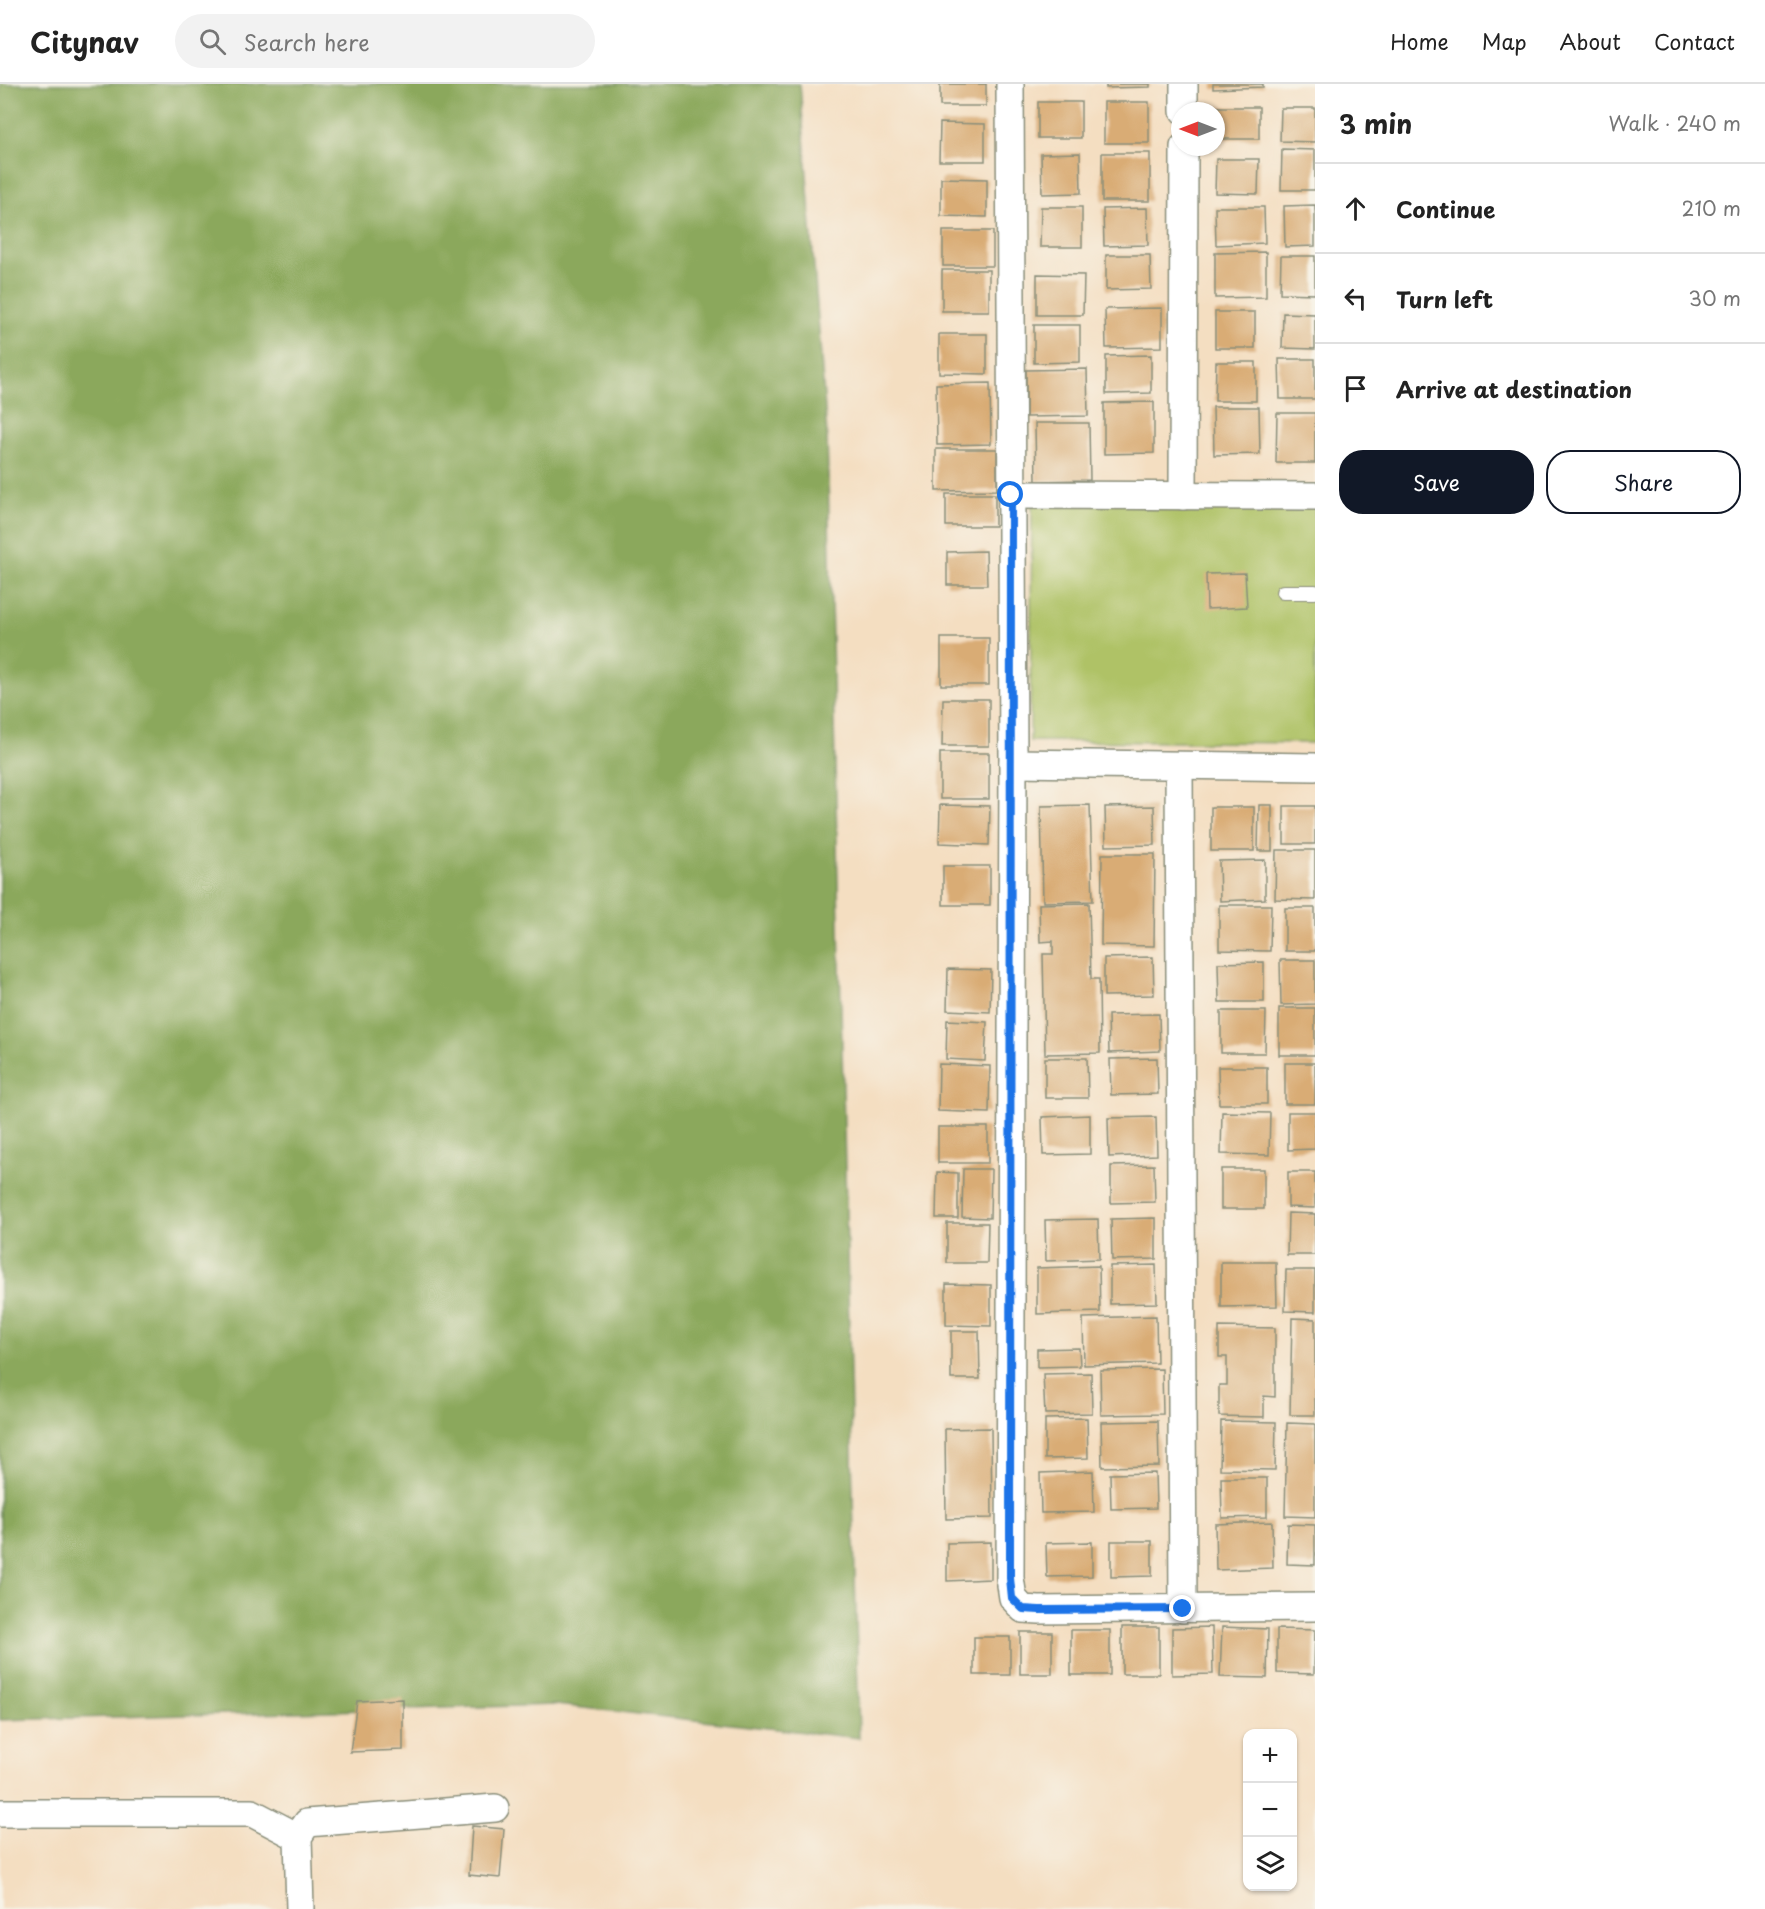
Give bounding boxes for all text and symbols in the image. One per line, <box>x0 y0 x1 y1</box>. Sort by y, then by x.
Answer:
search box <box>175 14 595 68</box>
text: Citynav <box>30 20 139 63</box>
icon: search <box>196 25 229 58</box>
text: Search here <box>244 25 370 58</box>
text: Home <box>1390 25 1449 57</box>
text: Map <box>1482 25 1527 57</box>
text: About <box>1560 25 1621 57</box>
text: Contact <box>1654 25 1735 57</box>
north arrow <box>1171 102 1225 156</box>
text: 3 min <box>1339 104 1412 143</box>
text: Walk · 240 m <box>1608 108 1741 138</box>
icon: ahead <box>1339 192 1372 225</box>
text: Continue <box>1396 192 1495 225</box>
text: 210 m <box>1682 193 1741 223</box>
icon: left <box>1339 282 1372 315</box>
text: Turn left <box>1396 282 1493 315</box>
text: 30 m <box>1688 283 1741 313</box>
icon: arrive <box>1339 372 1372 405</box>
text: Arrive at destination <box>1396 372 1632 405</box>
button: Save <box>1339 450 1534 514</box>
button: Share <box>1546 450 1741 514</box>
route start <box>997 481 1023 507</box>
route end <box>1169 1595 1195 1621</box>
map controls <box>1243 1729 1297 1891</box>
button: + <box>1243 1729 1297 1783</box>
button: − <box>1243 1783 1297 1837</box>
button: layers <box>1243 1837 1297 1891</box>

